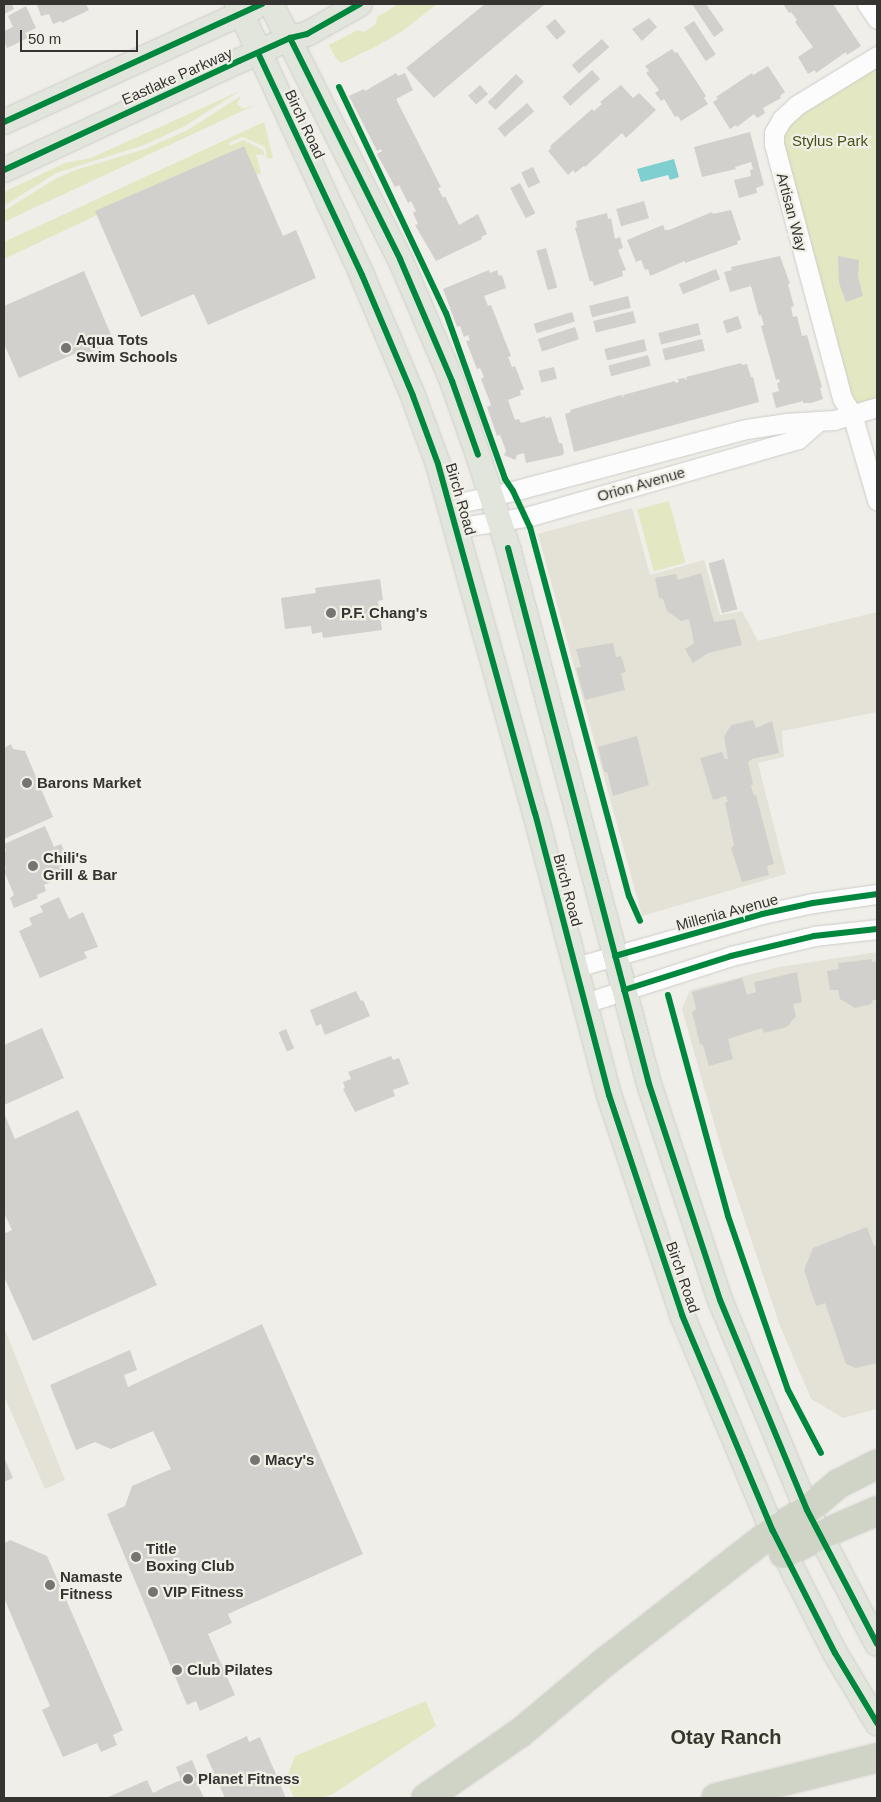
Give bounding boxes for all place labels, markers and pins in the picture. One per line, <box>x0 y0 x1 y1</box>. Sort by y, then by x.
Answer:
place label: Aqua Tots Swim Schools <box>76 330 178 365</box>
marker: Aqua Tots Swim Schools <box>60 342 72 354</box>
place label: P.F. Chang's <box>341 604 428 622</box>
marker: P.F. Chang's <box>325 607 337 619</box>
place label: Barons Market <box>37 774 141 792</box>
marker: Barons Market <box>21 777 33 789</box>
place label: Chili's Grill & Bar <box>43 848 117 883</box>
marker: Chili's Grill & Bar <box>27 860 39 872</box>
place label: Macy's <box>265 1451 314 1469</box>
marker: Macy's <box>249 1454 261 1466</box>
place label: Title Boxing Club <box>146 1539 234 1574</box>
marker: Title Boxing Club <box>130 1551 142 1563</box>
place label: Namaste Fitness <box>60 1567 123 1602</box>
marker: Namaste Fitness <box>44 1579 56 1591</box>
place label: VIP Fitness <box>163 1583 244 1601</box>
marker: VIP Fitness <box>147 1586 159 1598</box>
place label: Club Pilates <box>187 1661 273 1679</box>
marker: Club Pilates <box>171 1664 183 1676</box>
place label: Planet Fitness <box>198 1770 300 1788</box>
marker: Planet Fitness <box>182 1773 194 1785</box>

